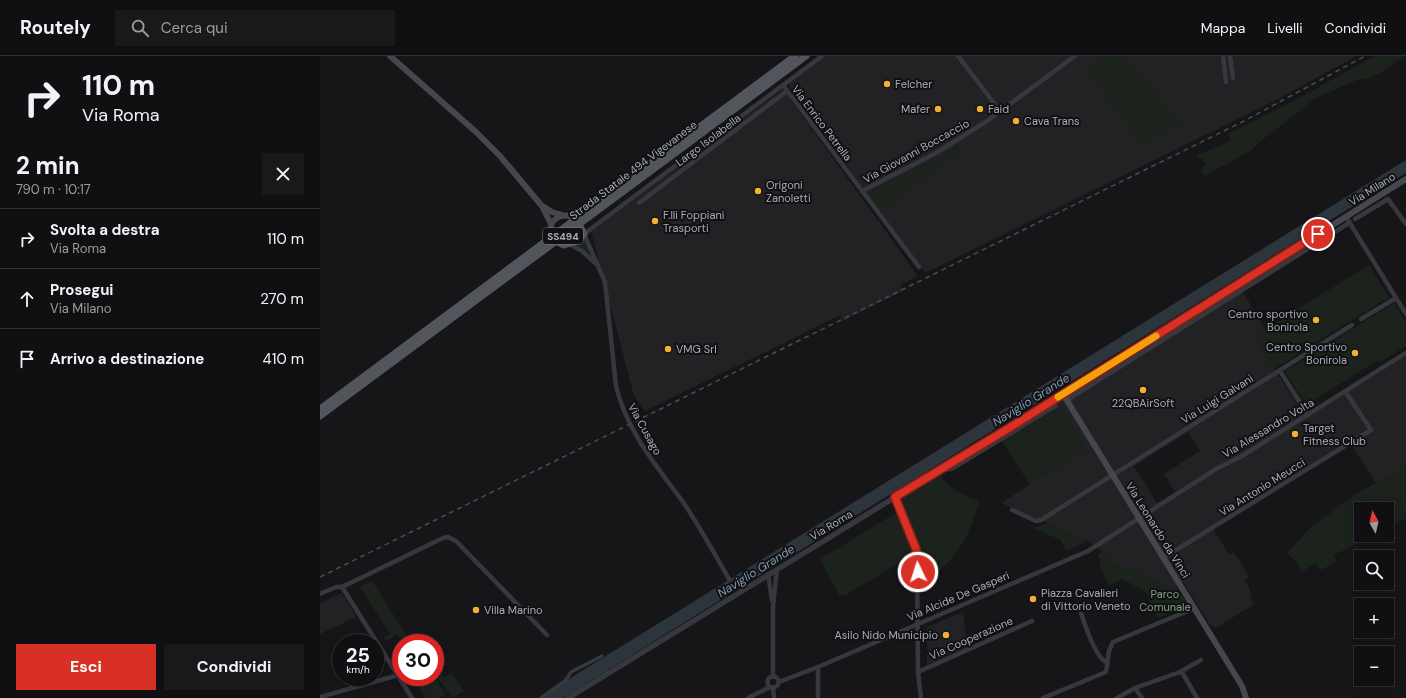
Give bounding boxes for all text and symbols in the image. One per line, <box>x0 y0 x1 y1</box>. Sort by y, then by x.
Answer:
search box <box>115 10 395 46</box>
text: Routely <box>20 15 91 40</box>
icon: search <box>129 17 151 39</box>
text: Cerca qui <box>161 18 228 38</box>
text: Mappa <box>1201 19 1245 37</box>
text: Livelli <box>1267 19 1303 37</box>
text: Condividi <box>1325 19 1386 37</box>
text: 110 m <box>82 67 155 104</box>
icon: right <box>16 72 68 124</box>
place label: Felcher <box>895 77 932 91</box>
marker: Felcher <box>882 79 892 89</box>
street label: Via Enrico Petrella <box>789 82 855 164</box>
place label: Mafer <box>901 102 930 116</box>
place label: Faid <box>988 102 1009 116</box>
text: Via Roma <box>82 103 160 127</box>
marker: Mafer <box>933 104 943 114</box>
marker: Faid <box>975 104 985 114</box>
street label: Largo Isolabella <box>673 111 743 169</box>
place label: Cava Trans <box>1024 114 1080 128</box>
street label: Via Giovanni Boccaccio <box>860 116 972 186</box>
marker: Cava Trans <box>1011 116 1021 126</box>
street label: Strada Statale 494 Vigevanese <box>567 117 699 223</box>
text: 2 min <box>16 150 79 181</box>
button: close <box>262 153 304 195</box>
street label: Via Milano <box>1346 169 1398 209</box>
place label: Origoni Zanoletti <box>766 178 811 205</box>
text: 790 m · 10:17 <box>16 181 91 198</box>
marker: Origoni Zanoletti <box>753 186 763 196</box>
place label: F.lli Foppiani Trasporti <box>663 208 724 235</box>
marker: F.lli Foppiani Trasporti <box>650 216 660 226</box>
pin <box>1301 217 1335 251</box>
text: Svolta a destra <box>50 220 160 240</box>
icon: arrive <box>1307 223 1329 245</box>
icon: right <box>16 228 38 250</box>
road number: SS494 <box>543 228 583 244</box>
text: 110 m <box>267 229 304 249</box>
text: Via Roma <box>50 240 106 257</box>
text: Prosegui <box>50 280 113 300</box>
icon: ahead <box>16 288 38 310</box>
text: 270 m <box>260 289 304 309</box>
text: Via Milano <box>50 300 112 317</box>
place label: Centro sportivo Bonirola <box>1228 307 1308 334</box>
marker: Centro sportivo Bonirola <box>1311 315 1321 325</box>
place label: Centro Sportivo Bonirola <box>1266 340 1347 367</box>
place label: VMG Srl <box>676 342 717 356</box>
marker: VMG Srl <box>663 344 673 354</box>
icon: arrive <box>16 348 38 370</box>
marker: Centro Sportivo Bonirola <box>1350 348 1360 358</box>
text: Arrivo a destinazione <box>50 349 204 369</box>
text: 410 m <box>263 349 304 369</box>
water label: Naviglio Grande <box>989 370 1073 430</box>
street label: Via Luigi Galvani <box>1178 371 1256 427</box>
marker: 22QBAirSoft <box>1138 385 1148 395</box>
street label: Via Alessandro Volta <box>1220 395 1316 461</box>
place label: 22QBAirSoft <box>1112 396 1174 410</box>
street label: Via Cusago <box>625 401 665 457</box>
place label: Target Fitness Club <box>1303 421 1366 448</box>
marker: Target Fitness Club <box>1290 429 1300 439</box>
street label: Via Antonio Meucci <box>1216 455 1308 519</box>
street label: Via Leonardo da Vinci <box>1123 479 1193 581</box>
north arrow <box>1354 502 1394 542</box>
map controls <box>1354 502 1394 686</box>
street label: Via Roma <box>807 507 855 543</box>
water label: Naviglio Grande <box>714 541 798 601</box>
button: search <box>1354 550 1394 590</box>
position arrow <box>897 551 939 593</box>
street label: Via Alcide De Gasperi <box>905 568 1011 624</box>
place label: Piazza Cavalieri di Vittorio Veneto <box>1041 586 1131 613</box>
park label: Parco Comunale <box>1139 587 1191 614</box>
marker: Piazza Cavalieri di Vittorio Veneto <box>1028 594 1038 604</box>
button: + <box>1354 598 1394 638</box>
place label: Villa Marino <box>484 603 543 617</box>
marker: Villa Marino <box>471 605 481 615</box>
street label: Via Cooperazione <box>927 613 1015 663</box>
place label: Asilo Nido Municipio <box>835 628 938 642</box>
marker: Asilo Nido Municipio <box>941 630 951 640</box>
speed limit sign: 30 <box>392 634 444 686</box>
text: 25 <box>346 642 370 668</box>
button: Esci <box>16 644 156 690</box>
button: Condividi <box>164 644 304 690</box>
button: − <box>1354 646 1394 686</box>
text: km/h <box>346 663 370 676</box>

